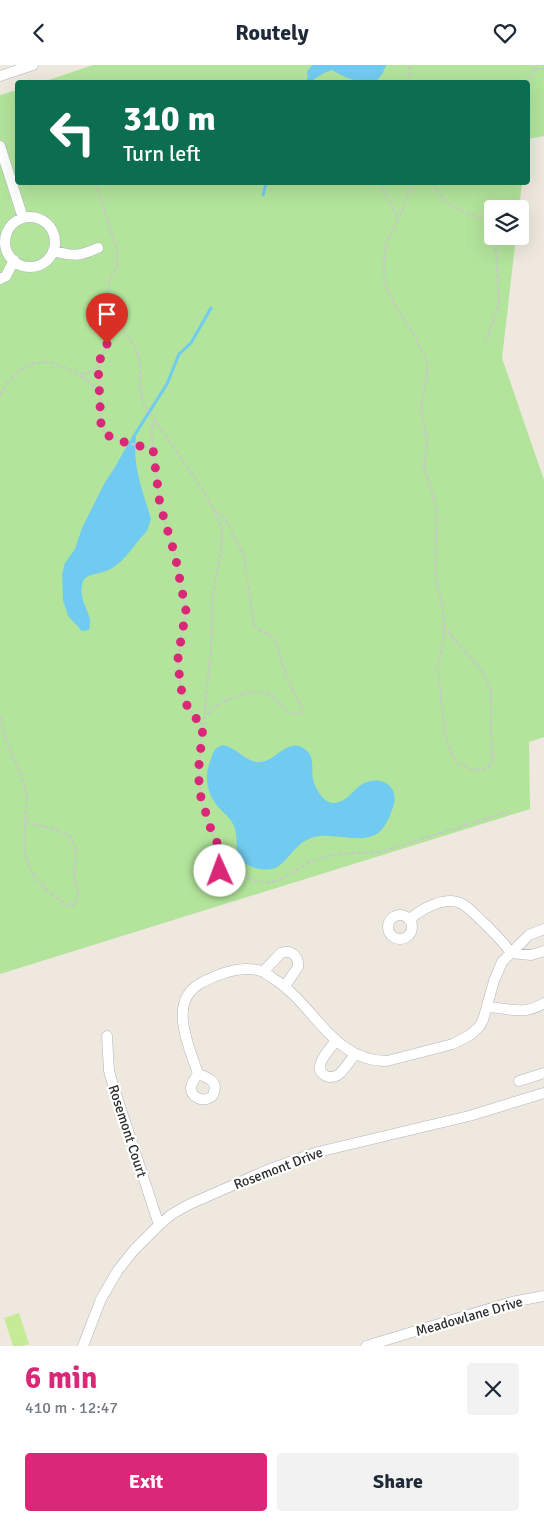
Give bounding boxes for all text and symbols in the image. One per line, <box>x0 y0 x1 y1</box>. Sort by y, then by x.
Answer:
icon: back <box>25 19 53 47</box>
text: Routely <box>235 19 309 46</box>
icon: heart <box>491 19 519 47</box>
text: 310 m <box>123 97 216 140</box>
icon: left <box>40 100 105 165</box>
text: Turn left <box>123 140 201 167</box>
map controls <box>484 200 529 245</box>
button: layers <box>484 200 529 245</box>
pin <box>86 293 128 344</box>
icon: arrive <box>93 300 121 328</box>
position arrow <box>193 844 245 896</box>
street label: Rosemont Court <box>105 1083 151 1180</box>
street label: Rosemont Drive <box>231 1144 325 1193</box>
street label: Meadowlane Drive <box>414 1293 525 1340</box>
text: 6 min <box>25 1360 97 1397</box>
button: close <box>467 1363 519 1415</box>
text: 410 m · 12:47 <box>25 1398 118 1418</box>
button: Exit <box>25 1453 267 1511</box>
button: Share <box>277 1453 519 1511</box>

